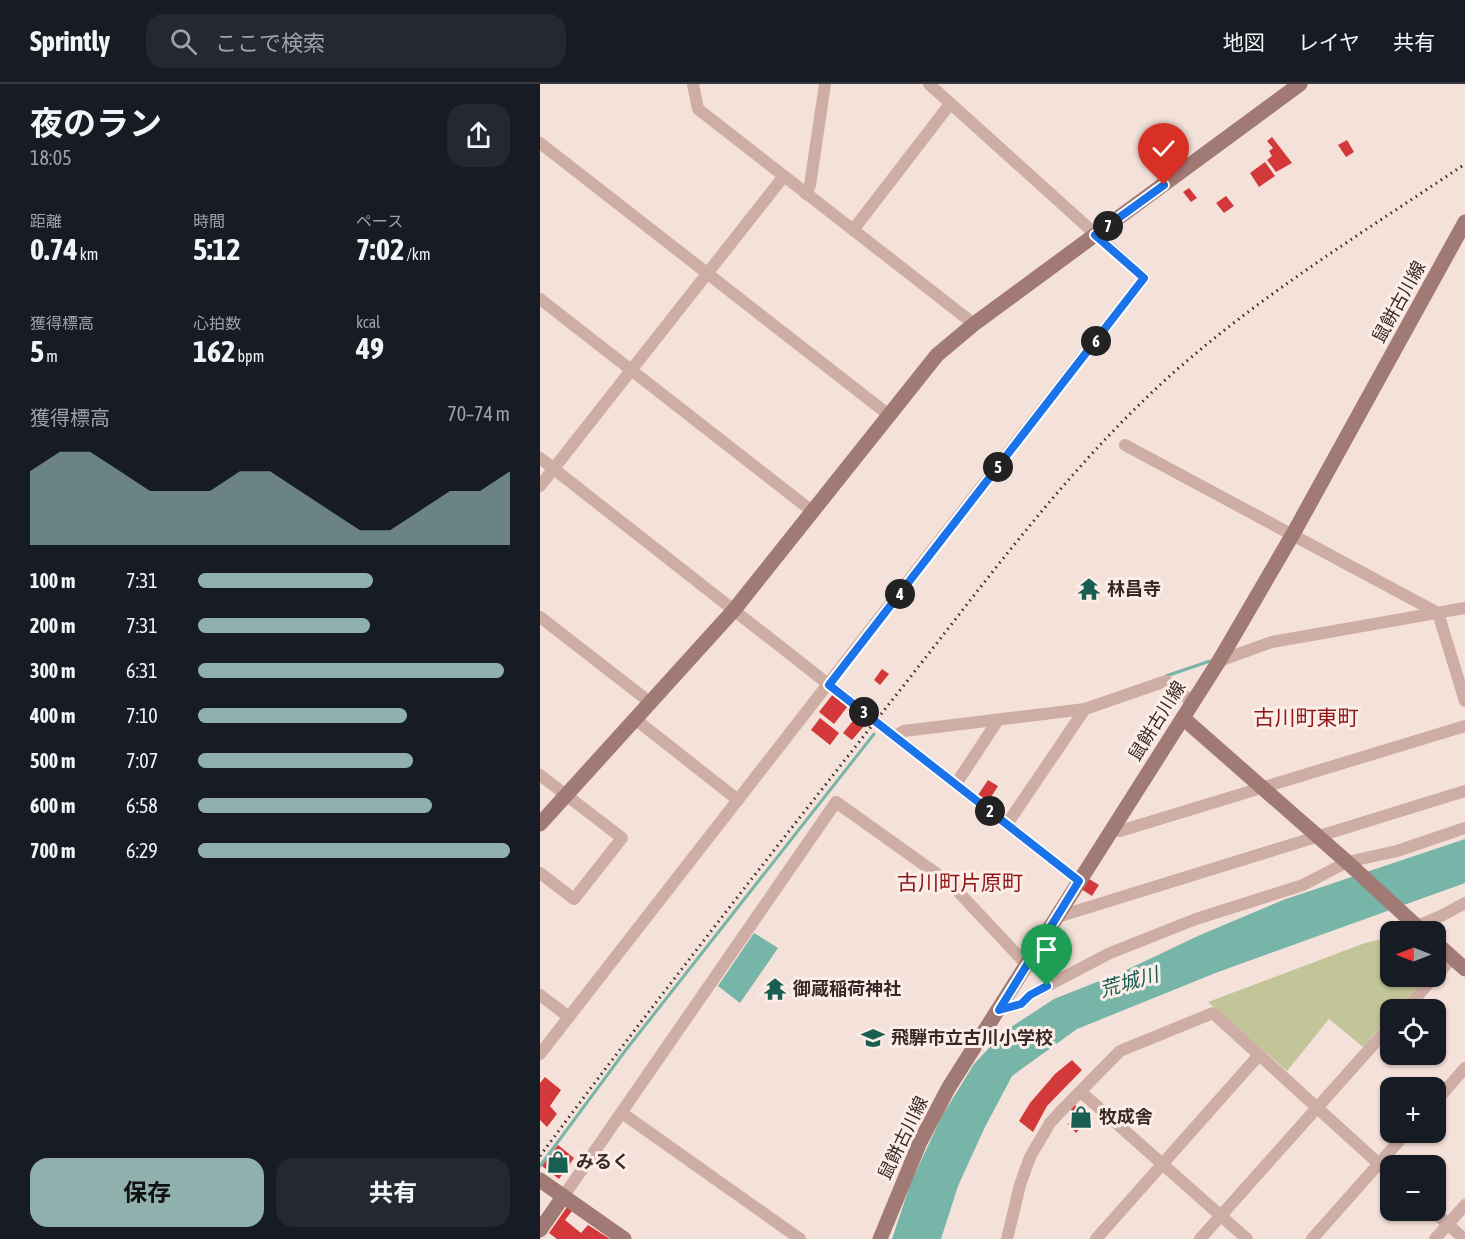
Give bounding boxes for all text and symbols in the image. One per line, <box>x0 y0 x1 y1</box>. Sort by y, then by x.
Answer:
search box <box>146 14 566 68</box>
text: Sprintly <box>30 25 110 57</box>
icon: search <box>167 25 200 58</box>
text: ここで検索 <box>215 30 325 56</box>
text: 地図 <box>1223 30 1265 54</box>
text: レイヤ <box>1298 30 1360 54</box>
text: 共有 <box>1393 30 1435 54</box>
text: 夜のラン <box>30 104 162 142</box>
button: share <box>447 104 510 167</box>
pin <box>1138 123 1189 185</box>
icon: check <box>1147 132 1180 165</box>
text: 18:05 <box>30 146 72 169</box>
pin: 7 <box>1093 211 1123 241</box>
text: 距離 <box>30 212 62 230</box>
text: 時間 <box>193 212 225 230</box>
text: ペース <box>356 212 403 230</box>
text: 7 <box>1104 217 1112 235</box>
text: 0.74 <box>30 232 78 266</box>
text: 5:12 <box>193 232 241 266</box>
text: 7:02 <box>356 232 404 266</box>
text: km <box>78 245 98 263</box>
text: /km <box>404 245 430 263</box>
street label: 鼠餅古川線 <box>1368 257 1430 346</box>
text: kcal <box>356 313 380 331</box>
text: 獲得標高 <box>30 314 94 332</box>
text: 心拍数 <box>193 314 241 332</box>
pin: 6 <box>1081 326 1111 356</box>
text: 49 <box>356 331 384 365</box>
text: 6 <box>1092 332 1100 350</box>
text: 5 <box>30 334 44 368</box>
text: 162 <box>193 334 235 368</box>
text: m <box>44 347 58 365</box>
text: bpm <box>235 347 264 365</box>
text: 70–74 m <box>447 402 510 425</box>
text: 獲得標高 <box>30 406 110 429</box>
pin: 5 <box>983 452 1013 482</box>
text: 5 <box>994 458 1002 476</box>
text: 100 m <box>30 569 75 592</box>
text: 7:31 <box>126 569 158 592</box>
temple icon: 林昌寺 <box>1076 576 1102 602</box>
place label: 林昌寺 <box>1107 578 1161 599</box>
pin: 4 <box>885 579 915 609</box>
text: 4 <box>896 585 904 603</box>
text: 200 m <box>30 614 75 637</box>
text: 7:31 <box>126 614 158 637</box>
text: 300 m <box>30 659 75 682</box>
text: 6:31 <box>126 659 158 682</box>
street label: 鼠餅古川線 <box>1124 677 1189 764</box>
pin: 3 <box>849 697 879 727</box>
text: 3 <box>860 703 868 721</box>
text: 400 m <box>30 704 75 727</box>
text: 7:10 <box>126 704 158 727</box>
district label: 古川町東町 <box>1254 705 1359 729</box>
text: 500 m <box>30 749 75 772</box>
text: 7:07 <box>126 749 158 772</box>
text: 600 m <box>30 794 75 817</box>
text: 6:58 <box>126 794 158 817</box>
pin: 2 <box>975 796 1005 826</box>
text: 2 <box>986 802 994 820</box>
text: 700 m <box>30 839 75 862</box>
text: 6:29 <box>126 839 158 862</box>
district label: 古川町片原町 <box>897 870 1023 894</box>
north arrow <box>1380 921 1446 987</box>
map controls <box>1380 921 1446 1221</box>
pin <box>1021 924 1072 986</box>
icon: arrive <box>1030 933 1063 966</box>
water label: 荒城川 <box>1097 962 1163 1001</box>
temple icon: 御蔵稲荷神社 <box>762 976 788 1002</box>
place label: 御蔵稲荷神社 <box>792 978 901 999</box>
button: locate <box>1380 999 1446 1065</box>
school or university icon: 飛騨市立古川小学校 <box>860 1025 886 1051</box>
place label: 飛騨市立古川小学校 <box>891 1027 1053 1048</box>
button: + <box>1380 1077 1446 1143</box>
street label: 鼠餅古川線 <box>873 1093 932 1183</box>
shop icon: 牧成舎 <box>1068 1104 1094 1130</box>
place label: 牧成舎 <box>1099 1106 1153 1127</box>
shop icon: みるく <box>545 1149 571 1175</box>
place label: みるく <box>576 1151 630 1172</box>
button: − <box>1380 1155 1446 1221</box>
button: 保存 <box>30 1158 264 1227</box>
button: 共有 <box>276 1158 510 1227</box>

